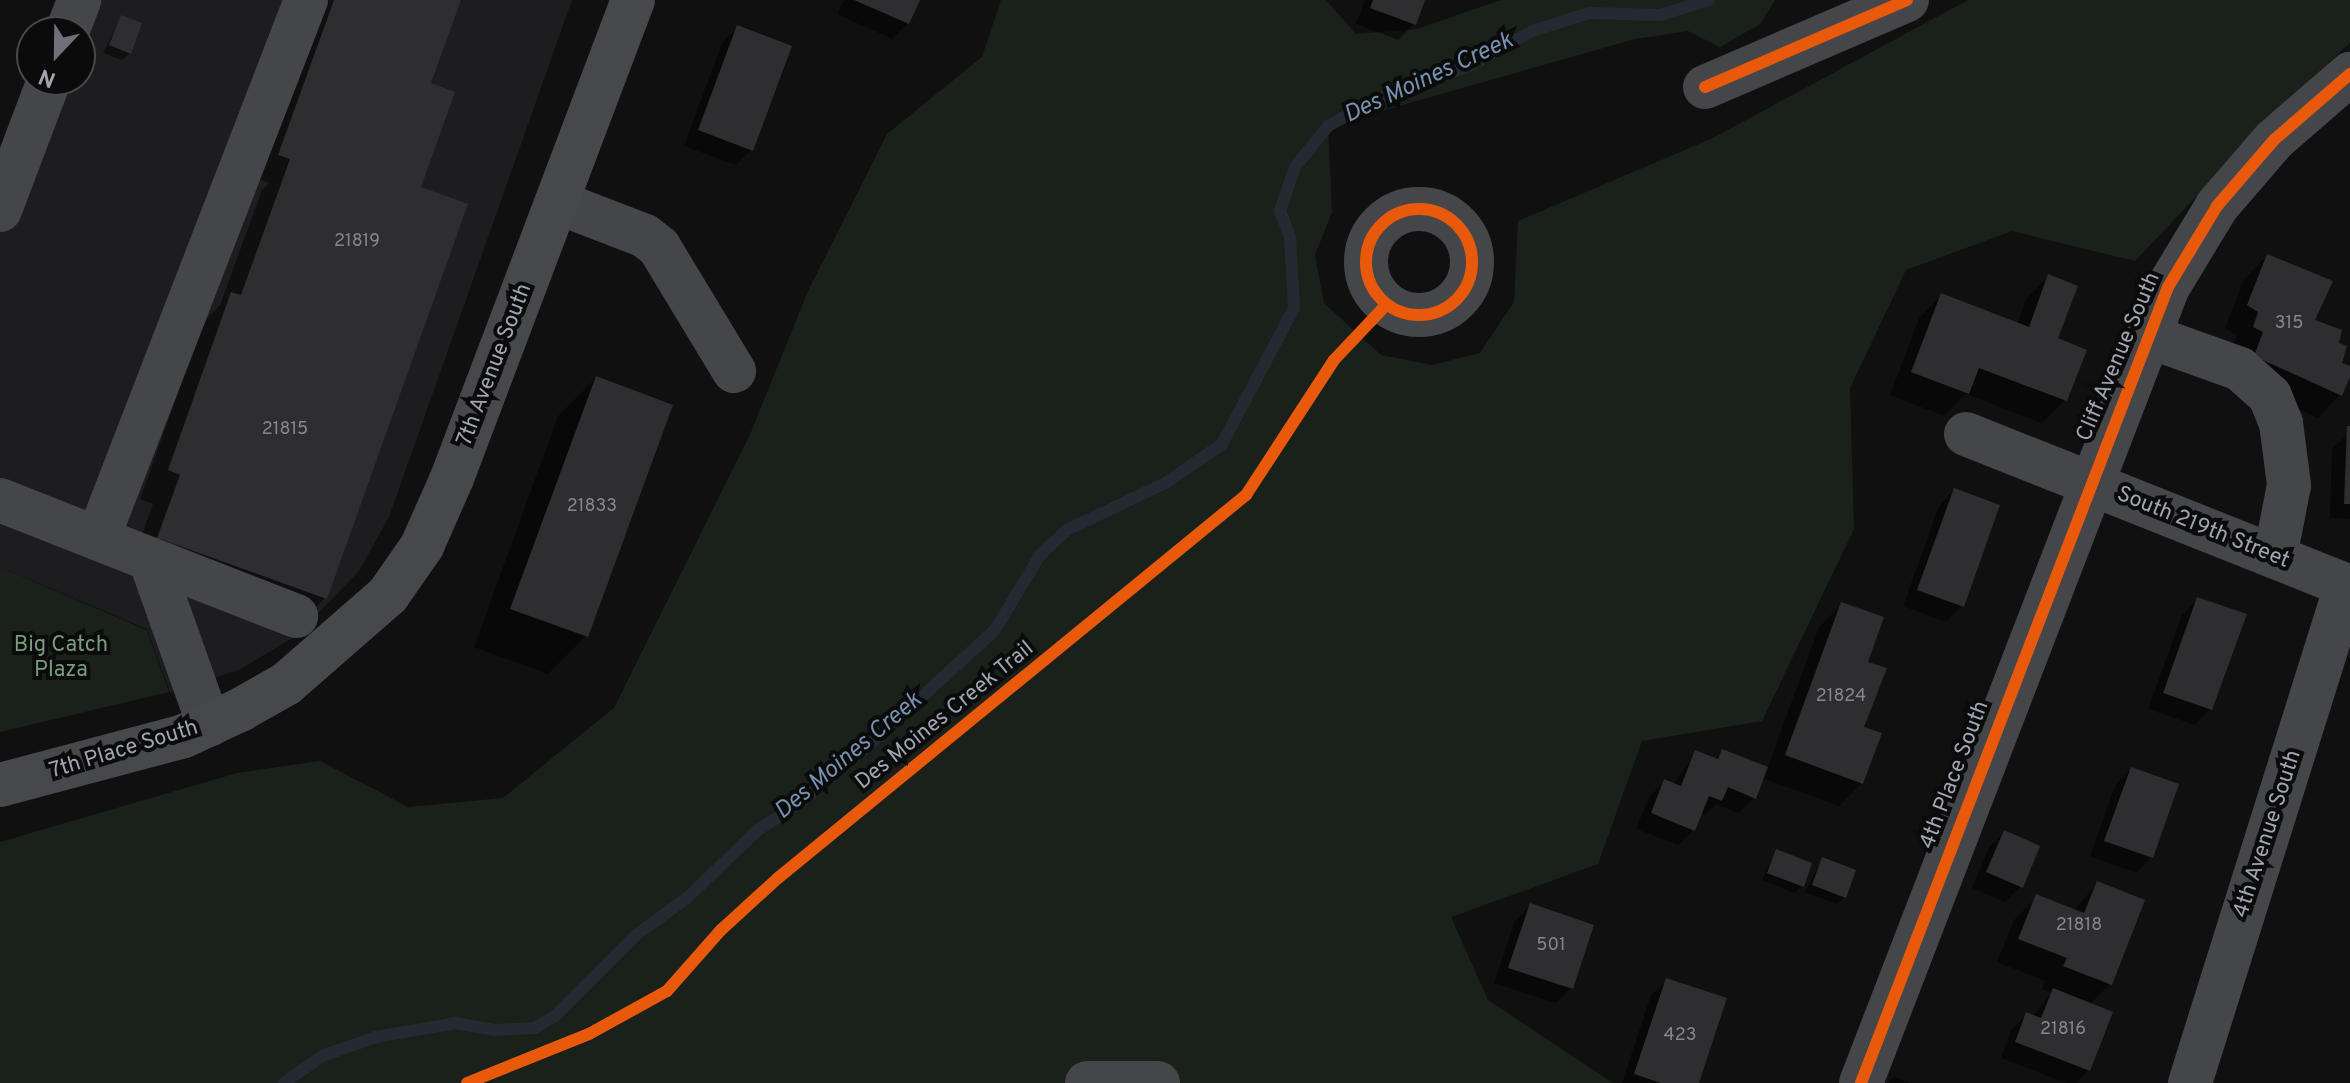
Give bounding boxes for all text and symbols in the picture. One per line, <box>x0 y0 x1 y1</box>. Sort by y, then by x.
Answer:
north arrow <box>16 16 96 96</box>
water label: Des Moines Creek <box>1340 27 1518 131</box>
text: N <box>35 61 60 92</box>
house number: 21819 <box>334 231 380 253</box>
street label: Cliff Avenue South <box>2071 268 2167 446</box>
street label: 7th Avenue South <box>452 280 538 450</box>
house number: 315 <box>2275 313 2303 335</box>
house number: 21815 <box>262 419 308 441</box>
street label: South 219th Street <box>2113 481 2293 575</box>
house number: 21833 <box>567 496 617 518</box>
park label: Big Catch Plaza <box>14 632 108 684</box>
street label: Des Moines Creek Trail <box>850 636 1040 796</box>
house number: 21824 <box>1816 686 1866 708</box>
water label: Des Moines Creek <box>770 687 928 827</box>
street label: 4th Place South <box>1915 697 1995 853</box>
street label: 7th Place South <box>47 715 201 785</box>
street label: 4th Avenue South <box>2228 746 2308 922</box>
house number: 21818 <box>2056 915 2102 937</box>
house number: 501 <box>1536 935 1566 957</box>
house number: 21816 <box>2040 1019 2086 1041</box>
house number: 423 <box>1663 1025 1697 1047</box>

